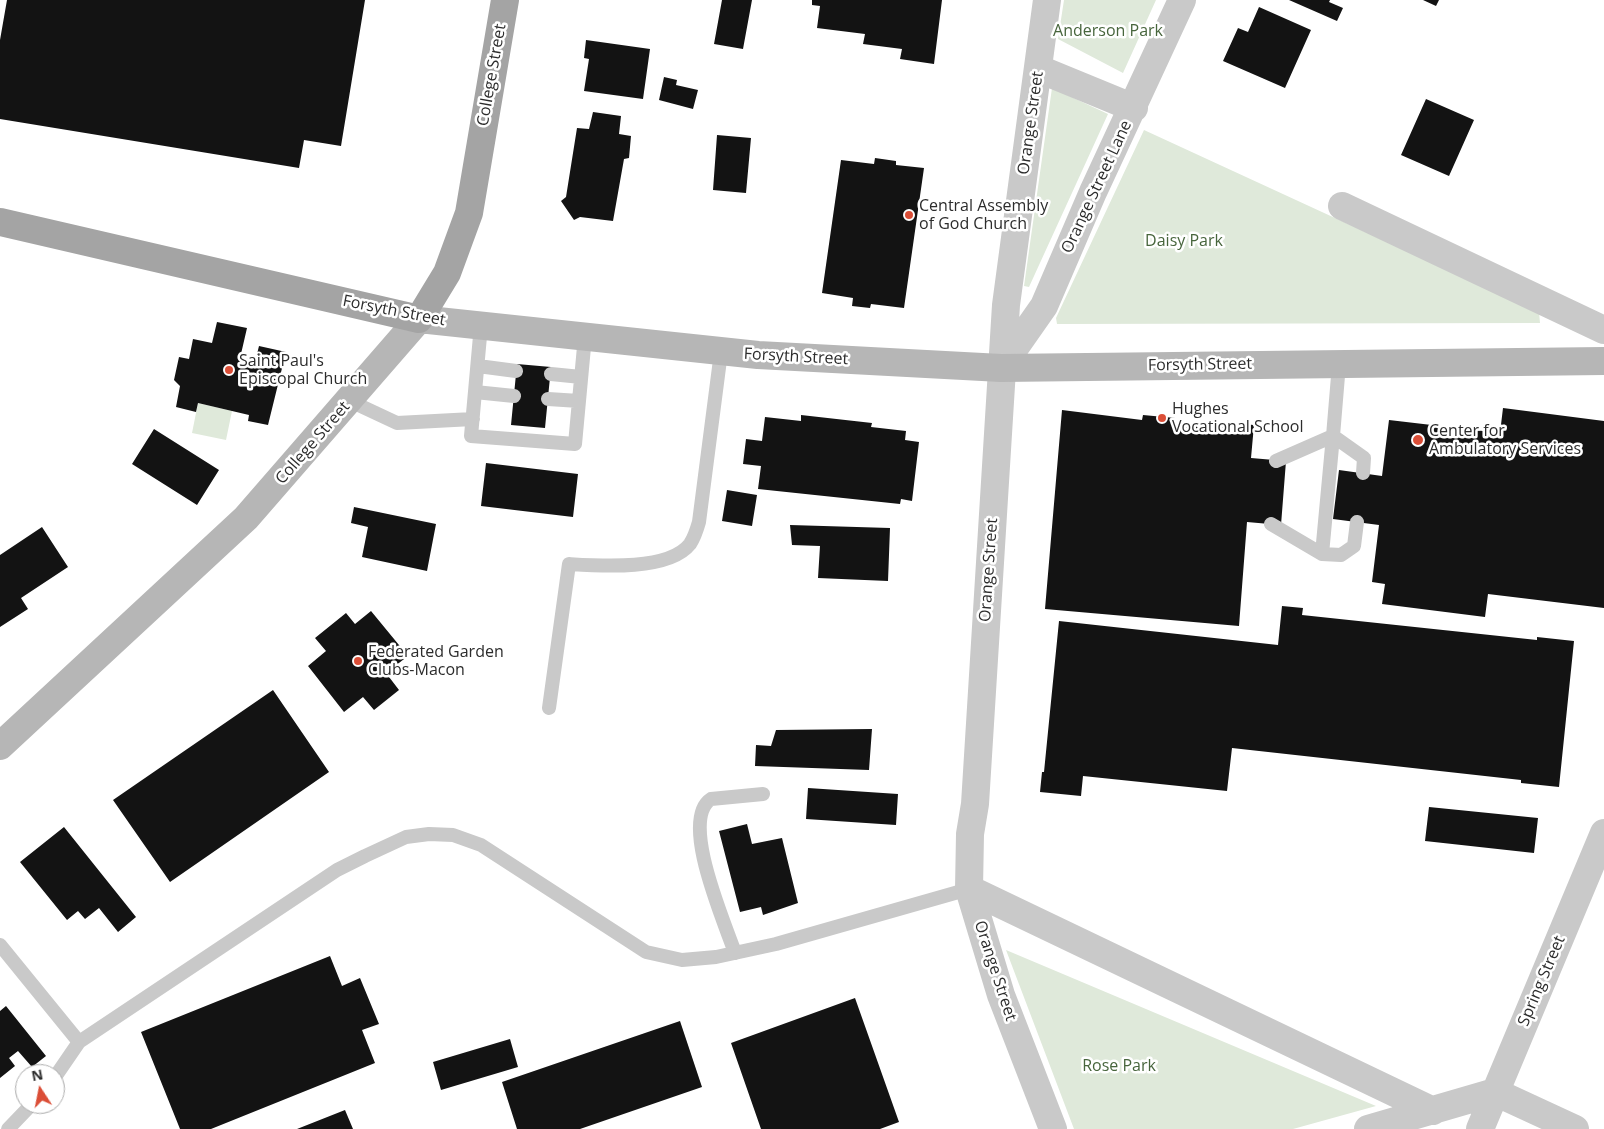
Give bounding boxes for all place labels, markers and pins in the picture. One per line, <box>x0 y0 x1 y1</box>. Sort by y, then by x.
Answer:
place label: Central Assembly of God Church <box>919 196 1048 234</box>
marker: Central Assembly of God Church <box>903 209 915 221</box>
place label: Saint Paul's Episcopal Church <box>239 351 367 389</box>
marker: Saint Paul's Episcopal Church <box>223 364 235 376</box>
place label: Hughes Vocational School <box>1172 399 1304 437</box>
marker: Hughes Vocational School <box>1156 412 1168 424</box>
place label: Center for Ambulatory Services <box>1429 421 1581 459</box>
marker: Center for Ambulatory Services <box>1411 433 1425 447</box>
place label: Federated Garden Clubs-Macon <box>368 642 504 680</box>
marker: Federated Garden Clubs-Macon <box>352 655 364 667</box>

